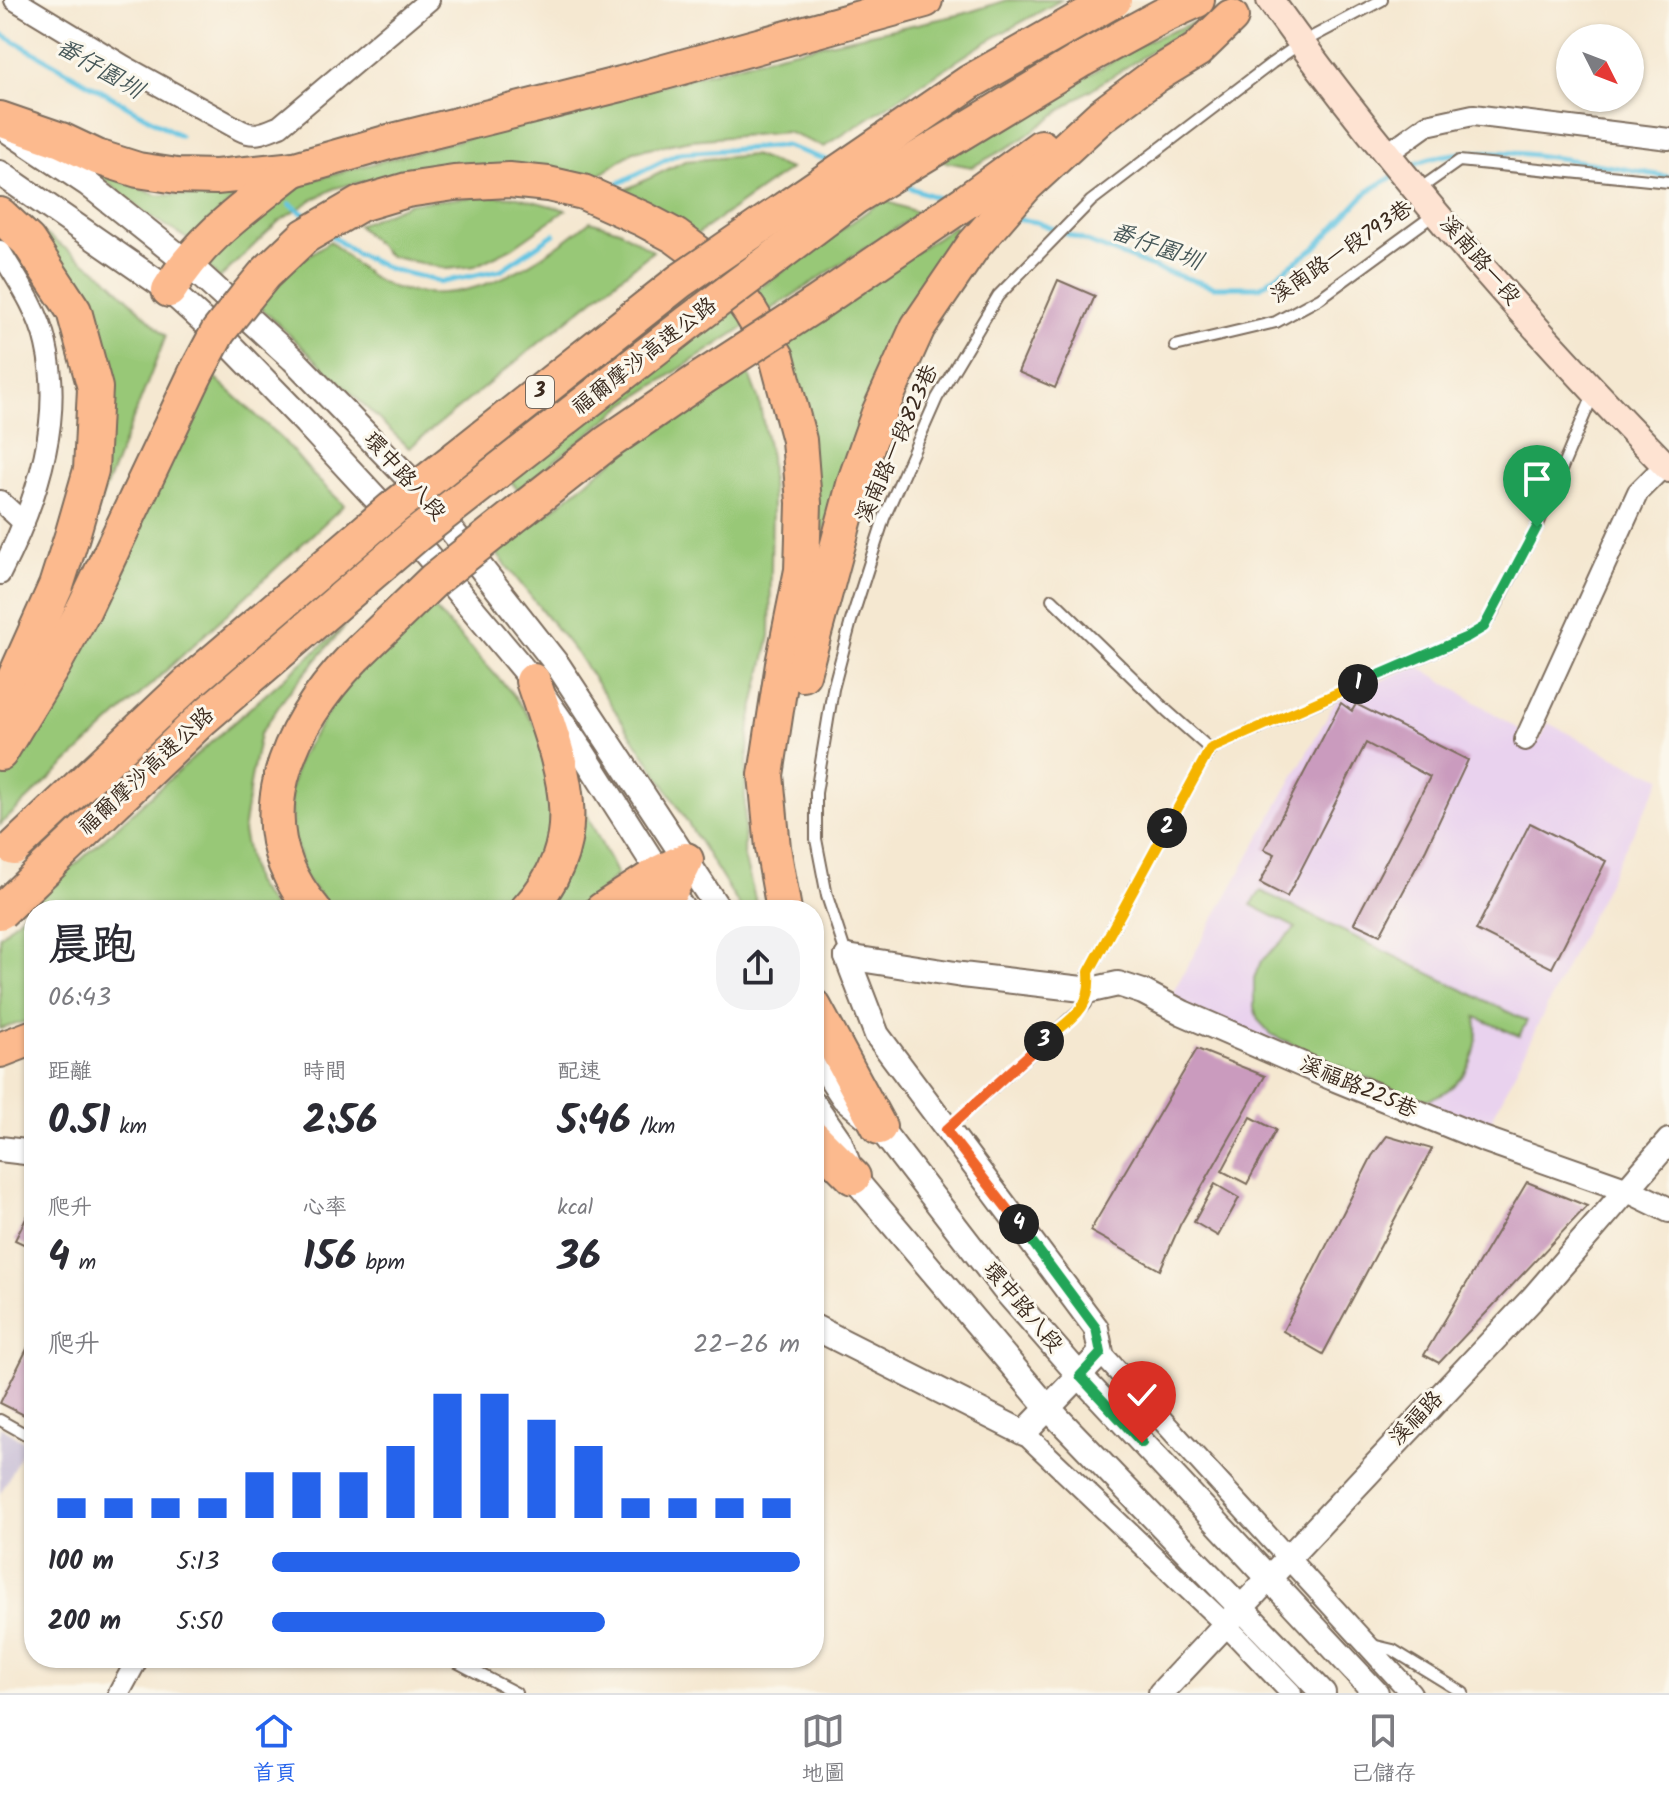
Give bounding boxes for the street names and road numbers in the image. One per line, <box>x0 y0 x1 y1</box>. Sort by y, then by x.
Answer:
street label: 溪南路一段793巷 <box>1264 192 1420 314</box>
street label: 溪南路一段 <box>1430 208 1528 314</box>
street label: 福爾摩沙高速公路 <box>565 289 725 425</box>
street label: 溪南路一段823巷 <box>847 359 949 529</box>
road number: 3 <box>526 376 554 408</box>
street label: 環中路八段 <box>354 424 454 530</box>
street label: 福爾摩沙高速公路 <box>71 699 223 845</box>
street label: 溪福路225巷 <box>1293 1047 1423 1129</box>
street label: 環中路八段 <box>973 1255 1071 1361</box>
street label: 溪福路 <box>1381 1383 1453 1455</box>

